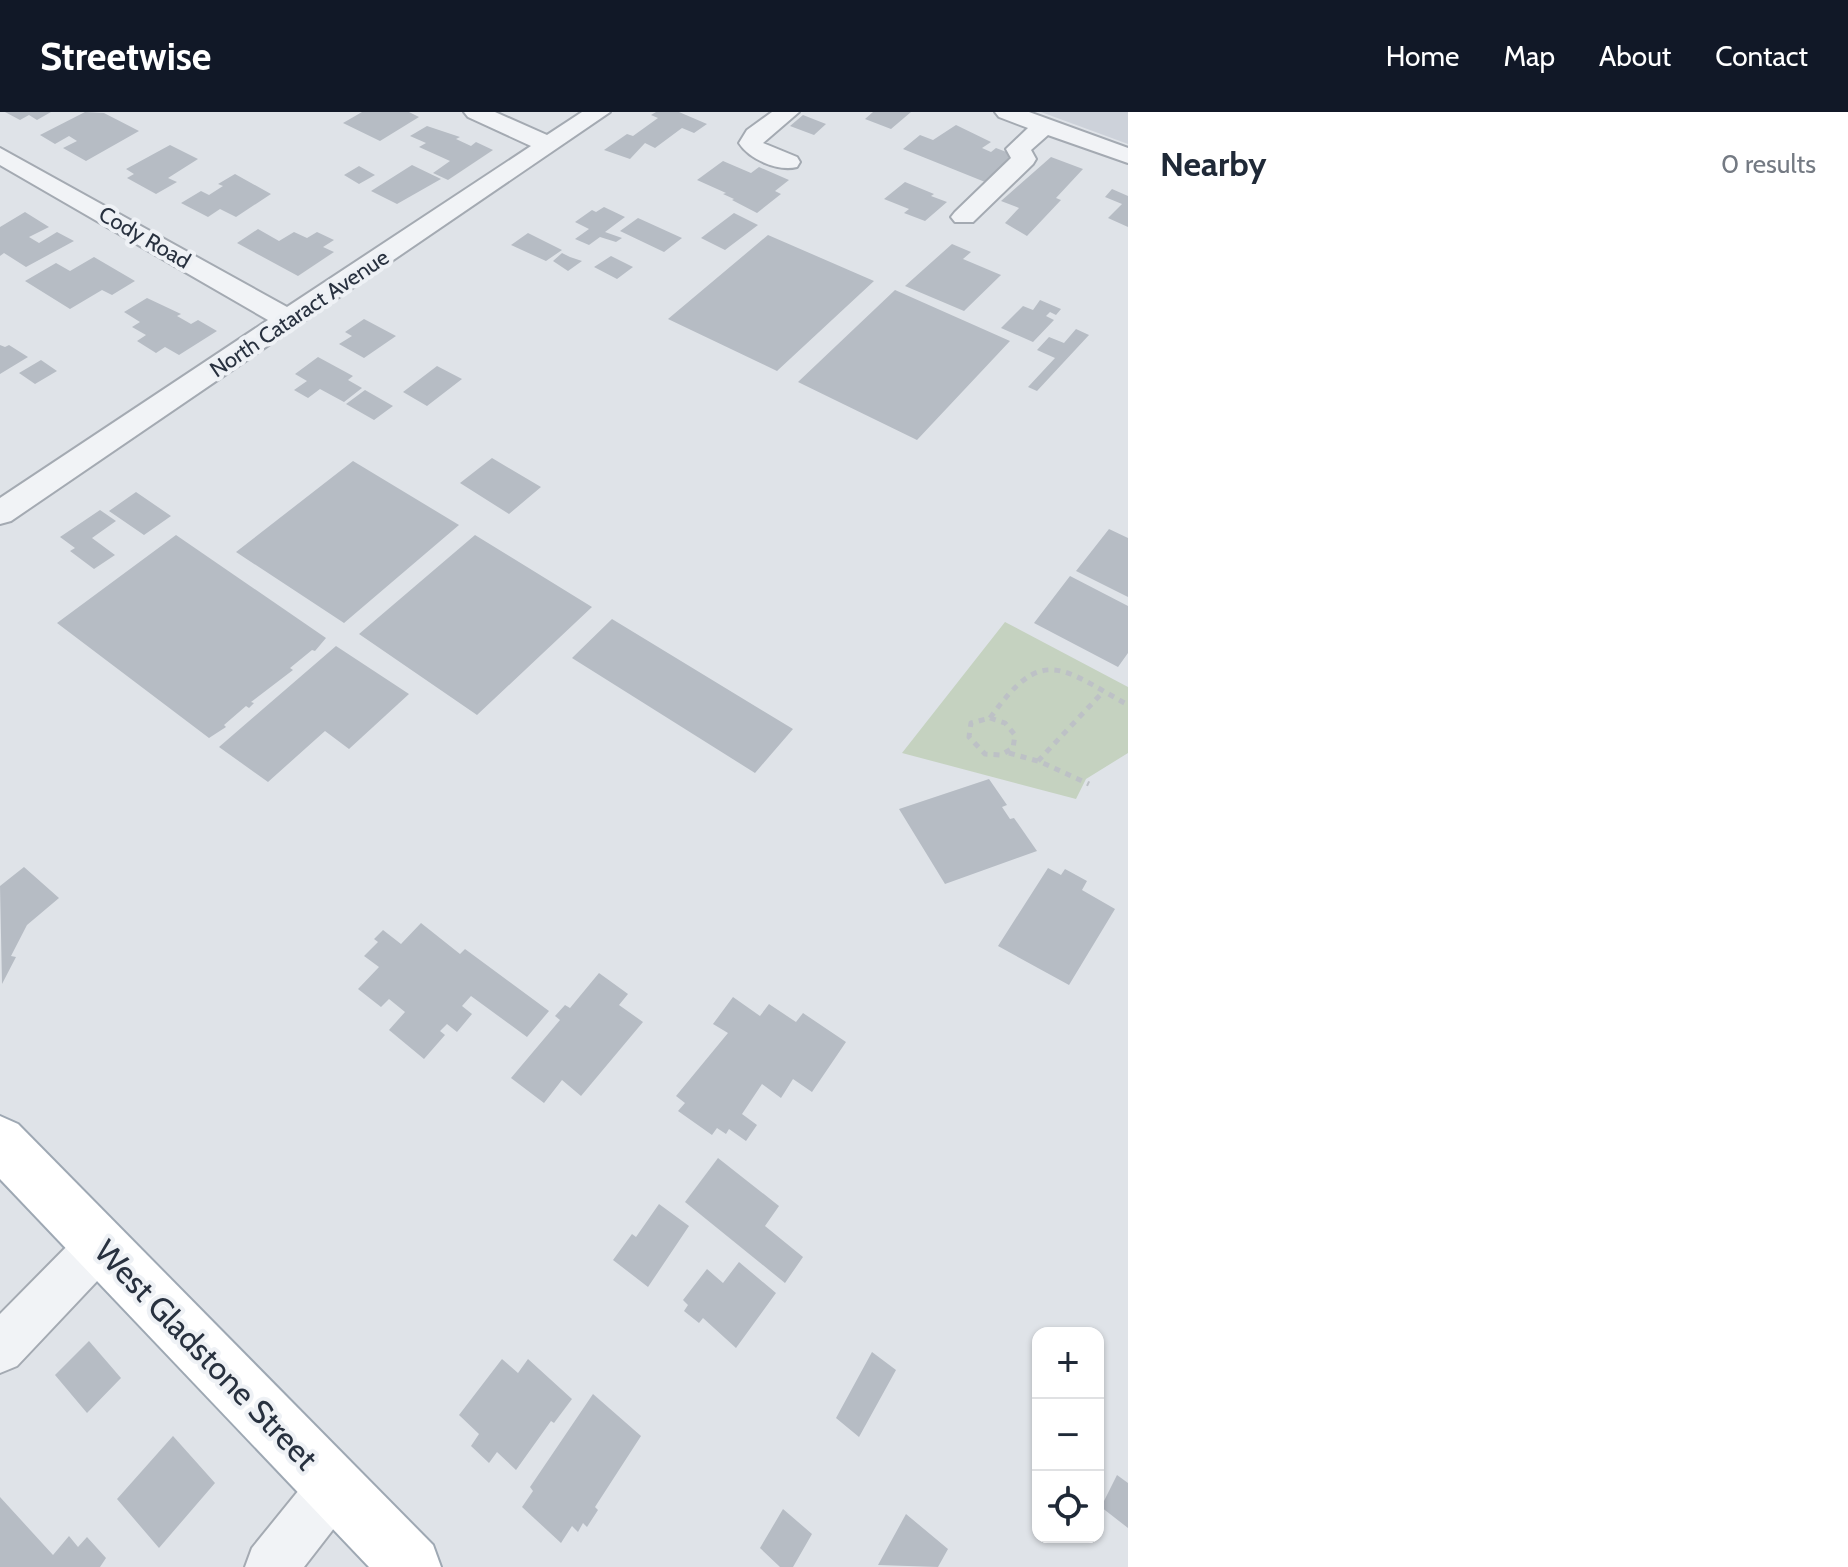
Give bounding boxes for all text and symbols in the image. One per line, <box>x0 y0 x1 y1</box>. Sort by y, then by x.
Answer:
text: Streetwise <box>40 33 211 80</box>
text: Home <box>1386 39 1459 73</box>
text: Map <box>1503 39 1555 73</box>
text: About <box>1599 39 1671 73</box>
text: Contact <box>1715 39 1808 73</box>
text: Nearby <box>1160 143 1267 185</box>
text: 0 results <box>1721 148 1816 180</box>
street label: Cody Road <box>94 200 195 274</box>
street label: North Cataract Avenue <box>205 244 394 383</box>
street label: West Gladstone Street <box>87 1232 326 1478</box>
map controls <box>1032 1327 1104 1543</box>
button: + <box>1032 1327 1104 1399</box>
button: − <box>1032 1399 1104 1471</box>
button: locate <box>1032 1471 1104 1543</box>

